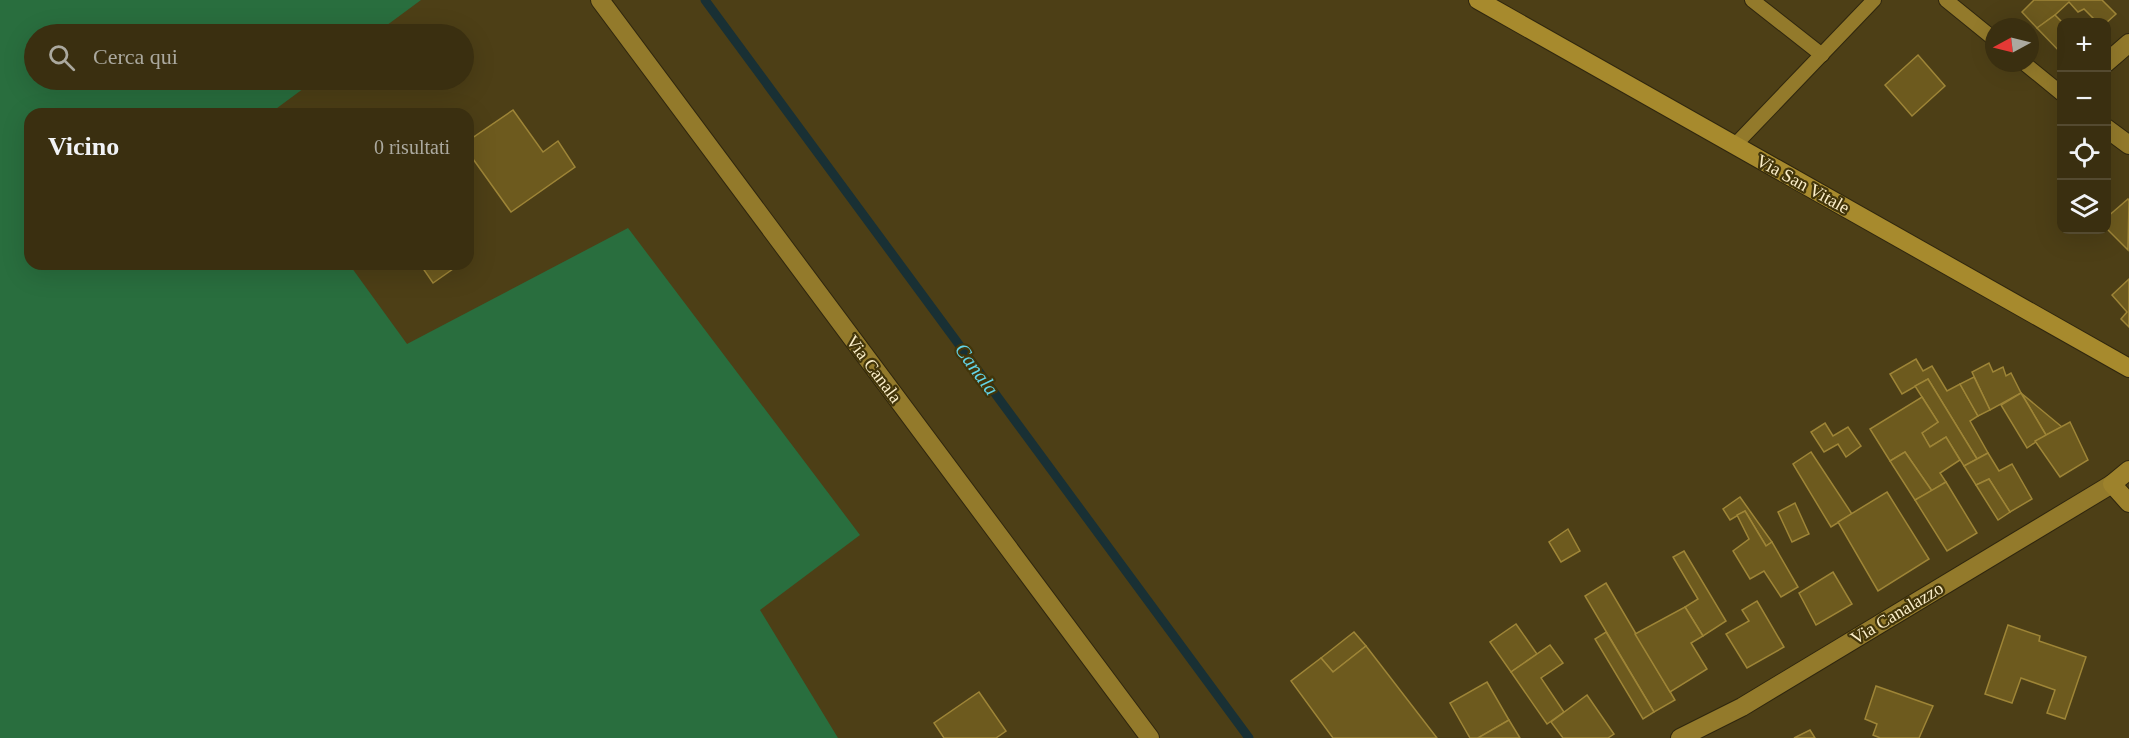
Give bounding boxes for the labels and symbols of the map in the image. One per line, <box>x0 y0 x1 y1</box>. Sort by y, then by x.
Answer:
north arrow <box>1985 18 2039 72</box>
street label: Via San Vitale <box>1753 150 1853 218</box>
street label: Via Canala <box>842 331 906 407</box>
water label: Canala <box>951 339 1003 399</box>
street label: Via Canalazzo <box>1847 578 1947 648</box>

